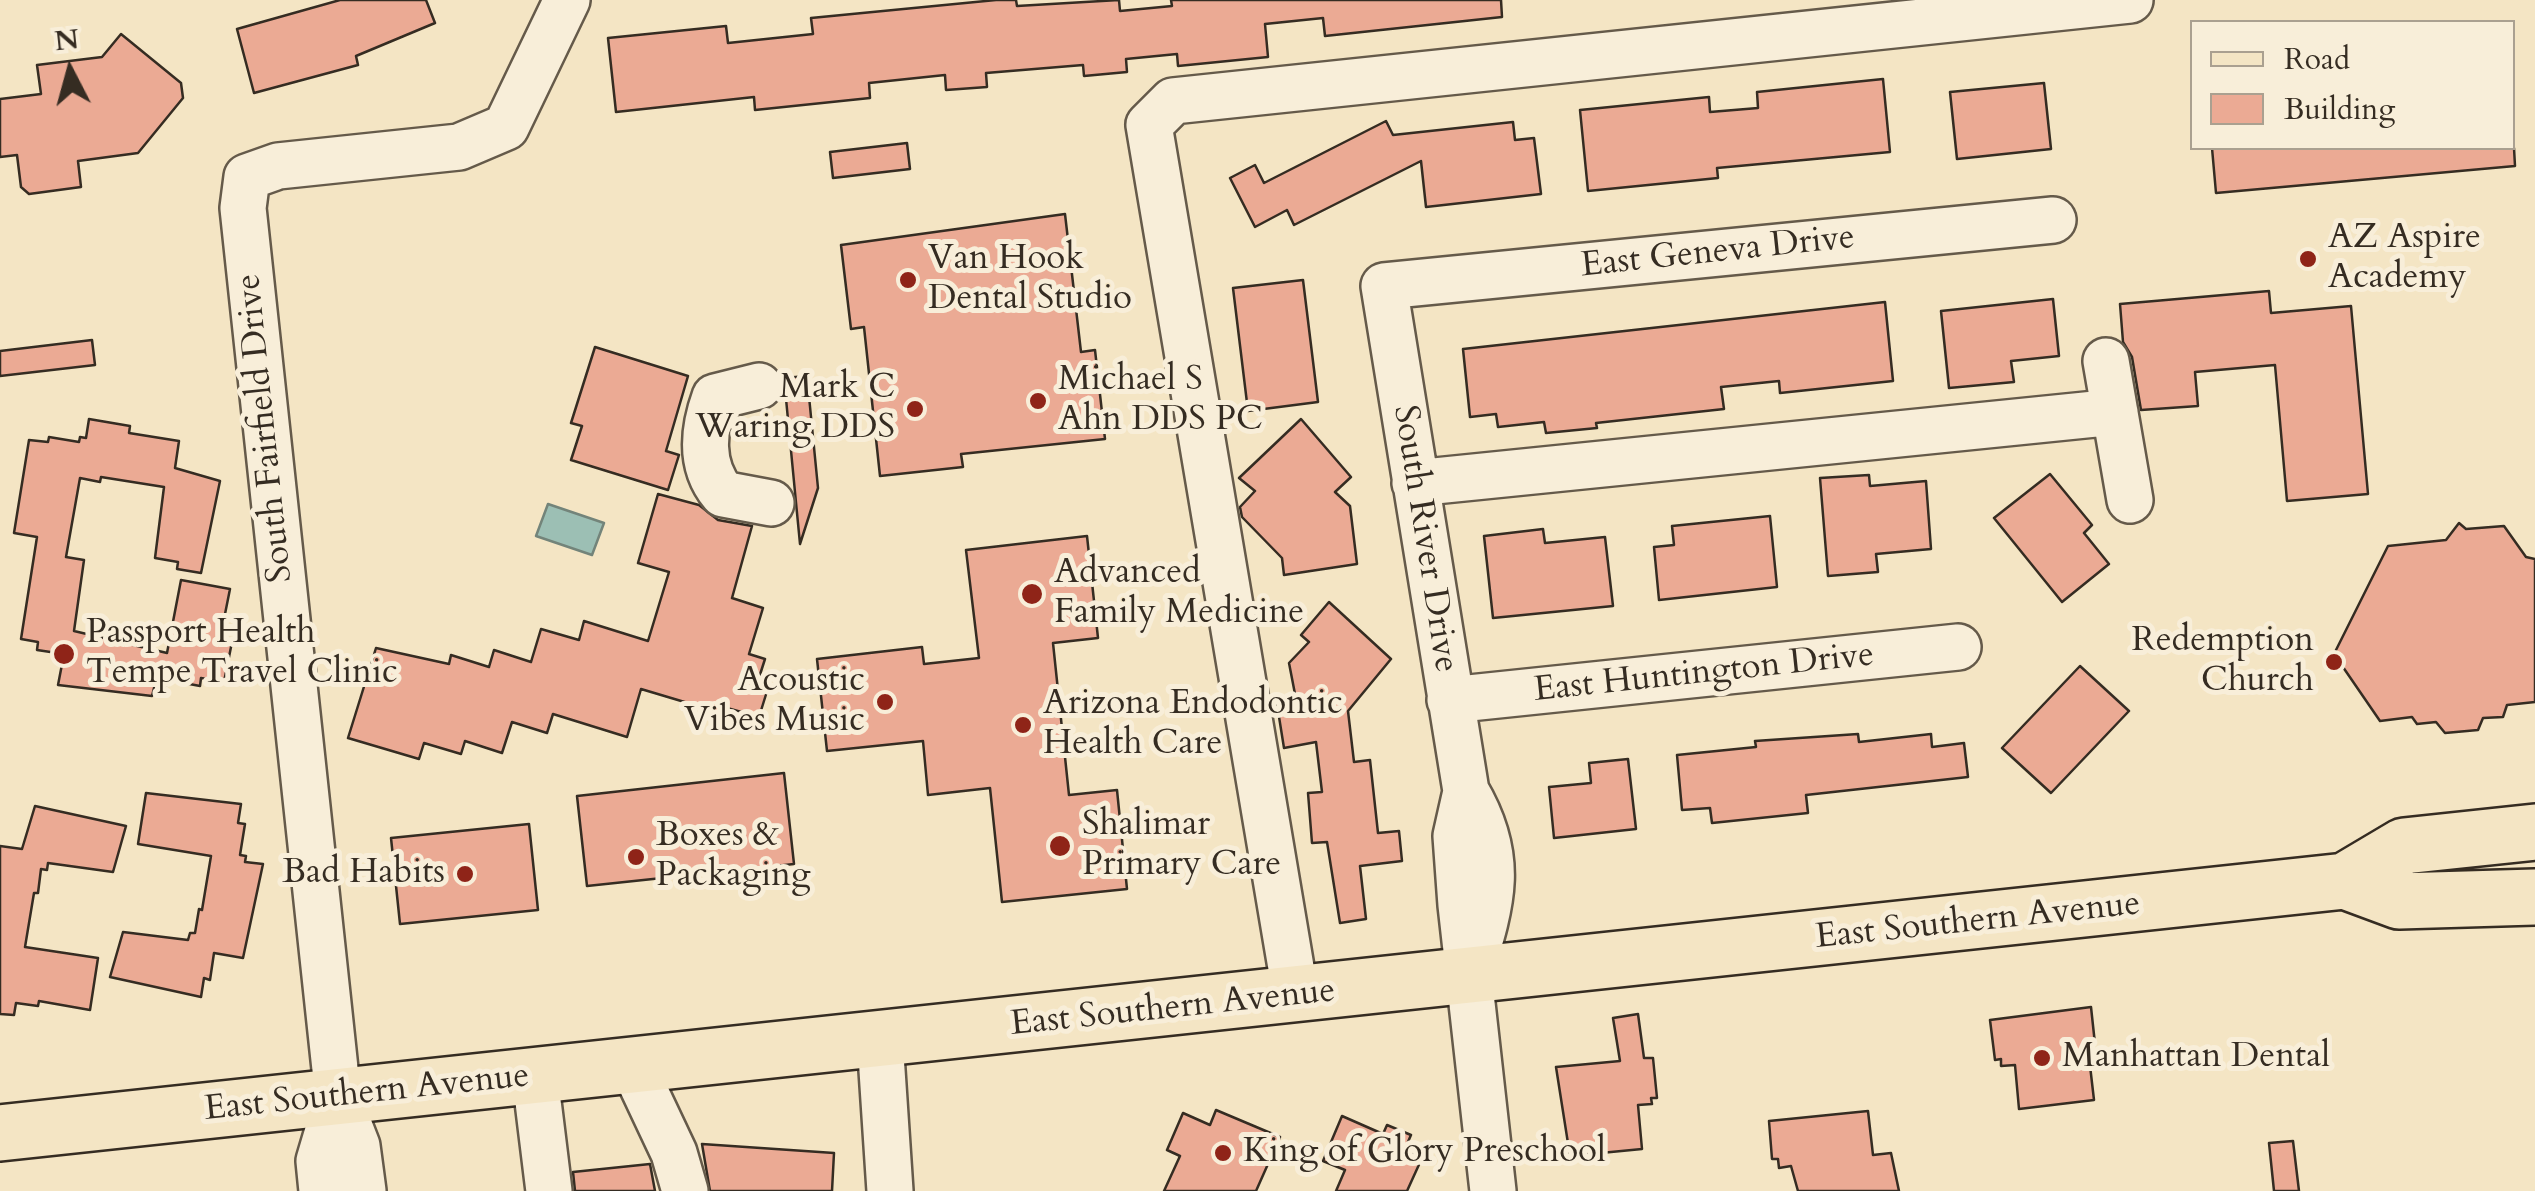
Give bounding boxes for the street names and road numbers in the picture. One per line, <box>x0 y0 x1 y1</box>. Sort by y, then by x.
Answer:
street label: East Geneva Drive <box>1579 218 1857 288</box>
street label: South Fairfield Drive <box>229 272 303 584</box>
street label: South River Drive <box>1382 402 1466 676</box>
street label: East Huntington Drive <box>1532 635 1876 713</box>
street label: East Southern Avenue <box>1814 884 2142 960</box>
street label: East Southern Avenue <box>1009 971 1337 1047</box>
street label: East Southern Avenue <box>203 1056 531 1132</box>

